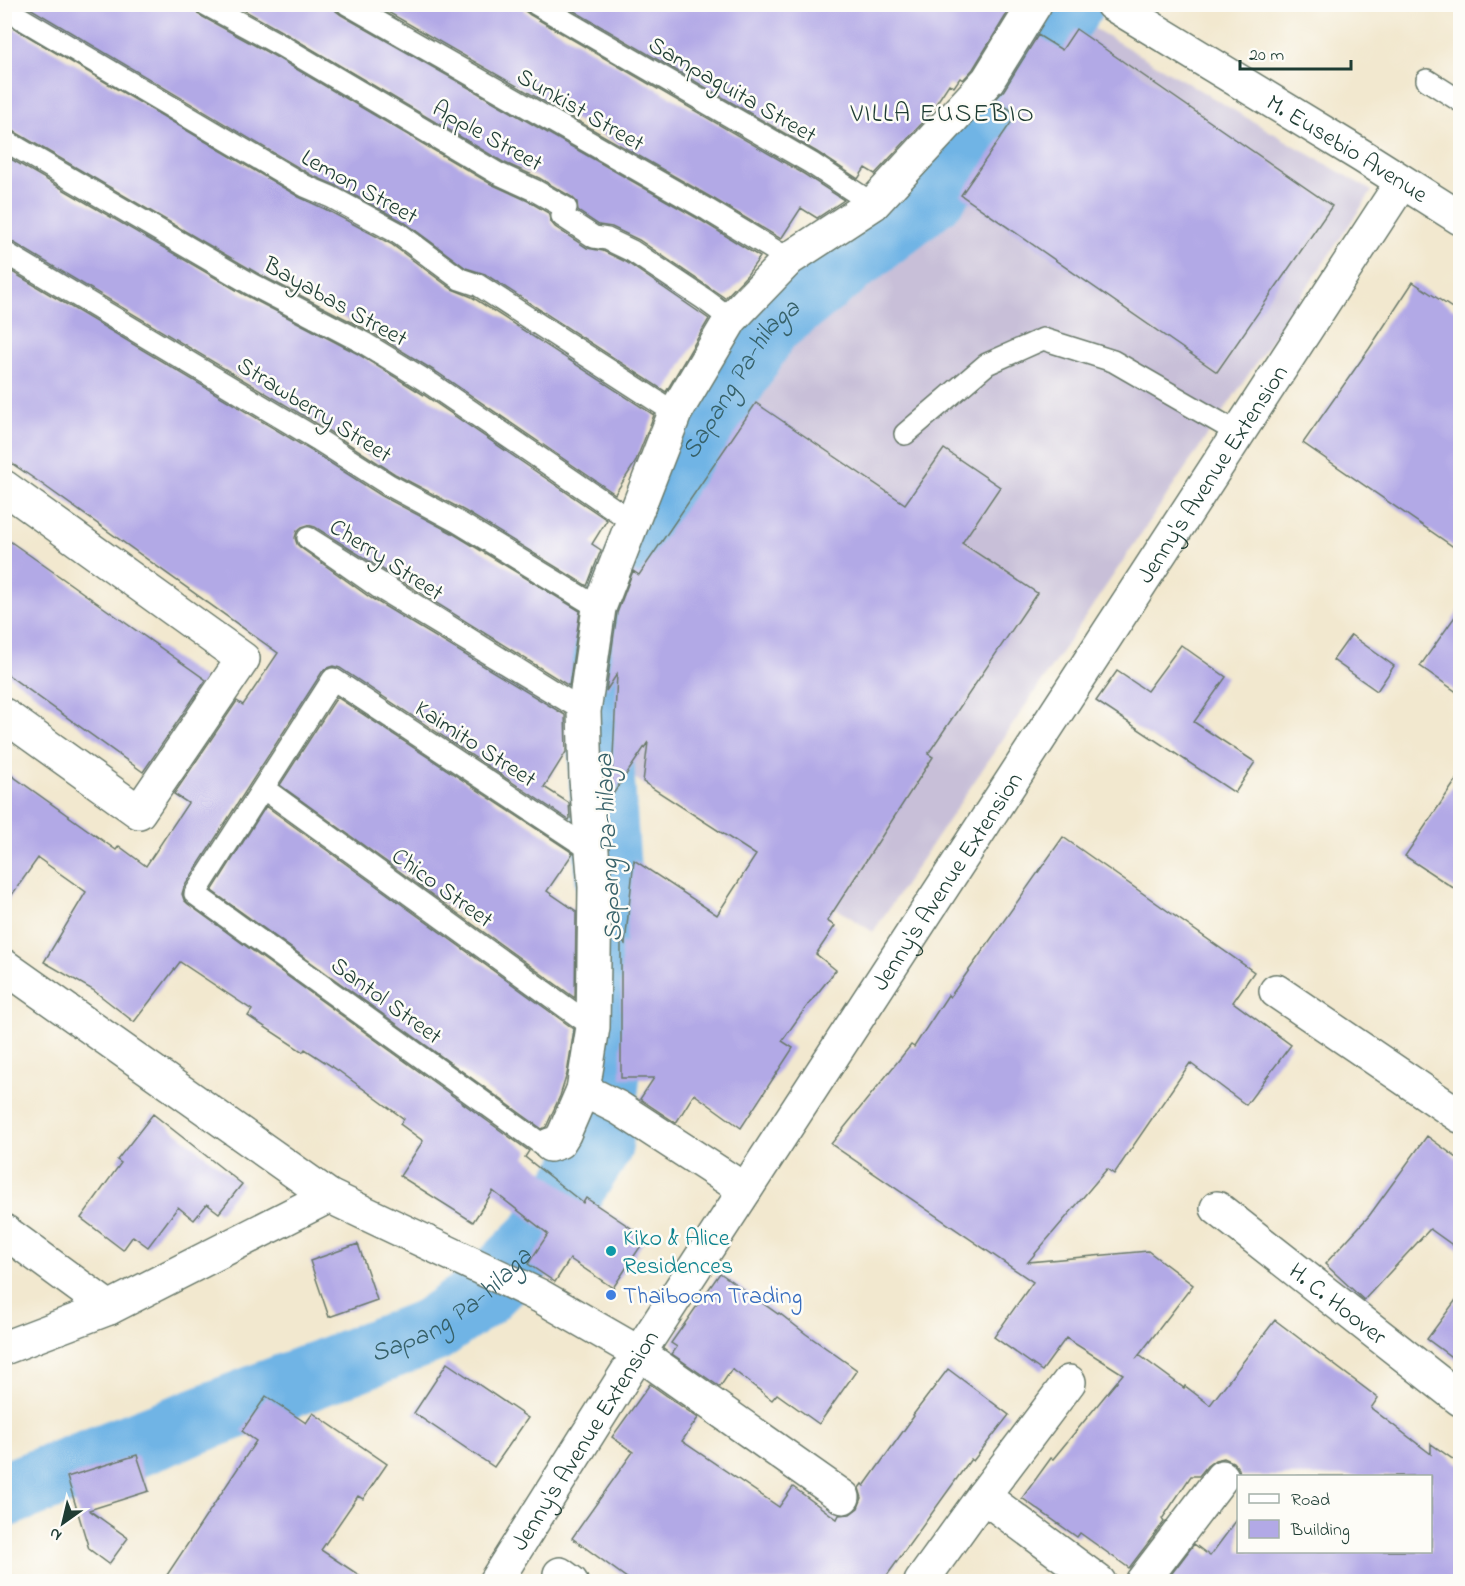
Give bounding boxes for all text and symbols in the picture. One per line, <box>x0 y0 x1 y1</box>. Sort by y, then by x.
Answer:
street label: Sampaguita Street <box>641 29 822 154</box>
scale bar <box>1240 33 1351 71</box>
text: 20 m <box>1249 43 1284 69</box>
street label: Sunkist Street <box>509 60 650 162</box>
street label: M. Eusebio Avenue <box>1259 87 1434 213</box>
street label: Apple Street <box>425 92 548 182</box>
district label: VILLA EUSEBIO <box>850 96 1035 134</box>
street label: Lemon Street <box>294 142 424 235</box>
street label: Bayabas Street <box>255 249 413 358</box>
water label: Sapang Pa-hilaga <box>673 290 809 467</box>
street label: Strawberry Street <box>229 349 398 474</box>
street label: Jenny's Avenue Extension <box>1130 359 1298 591</box>
street label: Cherry Street <box>321 511 450 612</box>
street label: Kaimito Street <box>407 693 542 798</box>
water label: Sapang Pa-hilaga <box>586 752 634 943</box>
street label: Jenny's Avenue Extension <box>864 766 1033 999</box>
street label: Chico Street <box>383 840 500 938</box>
street label: Santol Street <box>322 949 449 1055</box>
place label: Kiko & Alice Residences <box>623 1222 733 1285</box>
water label: Sapang Pa-hilaga <box>366 1239 542 1374</box>
marker: Kiko & Alice Residences <box>604 1244 618 1258</box>
street label: H. C. Hoover <box>1280 1256 1393 1355</box>
place label: Thaiboom Trading <box>623 1280 802 1315</box>
marker: Thaiboom Trading <box>604 1288 618 1302</box>
street label: Jenny's Avenue Extension <box>504 1324 669 1558</box>
legend <box>1237 1475 1432 1553</box>
text: Road <box>1291 1488 1330 1514</box>
north arrow <box>33 1493 93 1553</box>
text: Building <box>1290 1518 1350 1545</box>
text: N <box>44 1521 67 1547</box>

